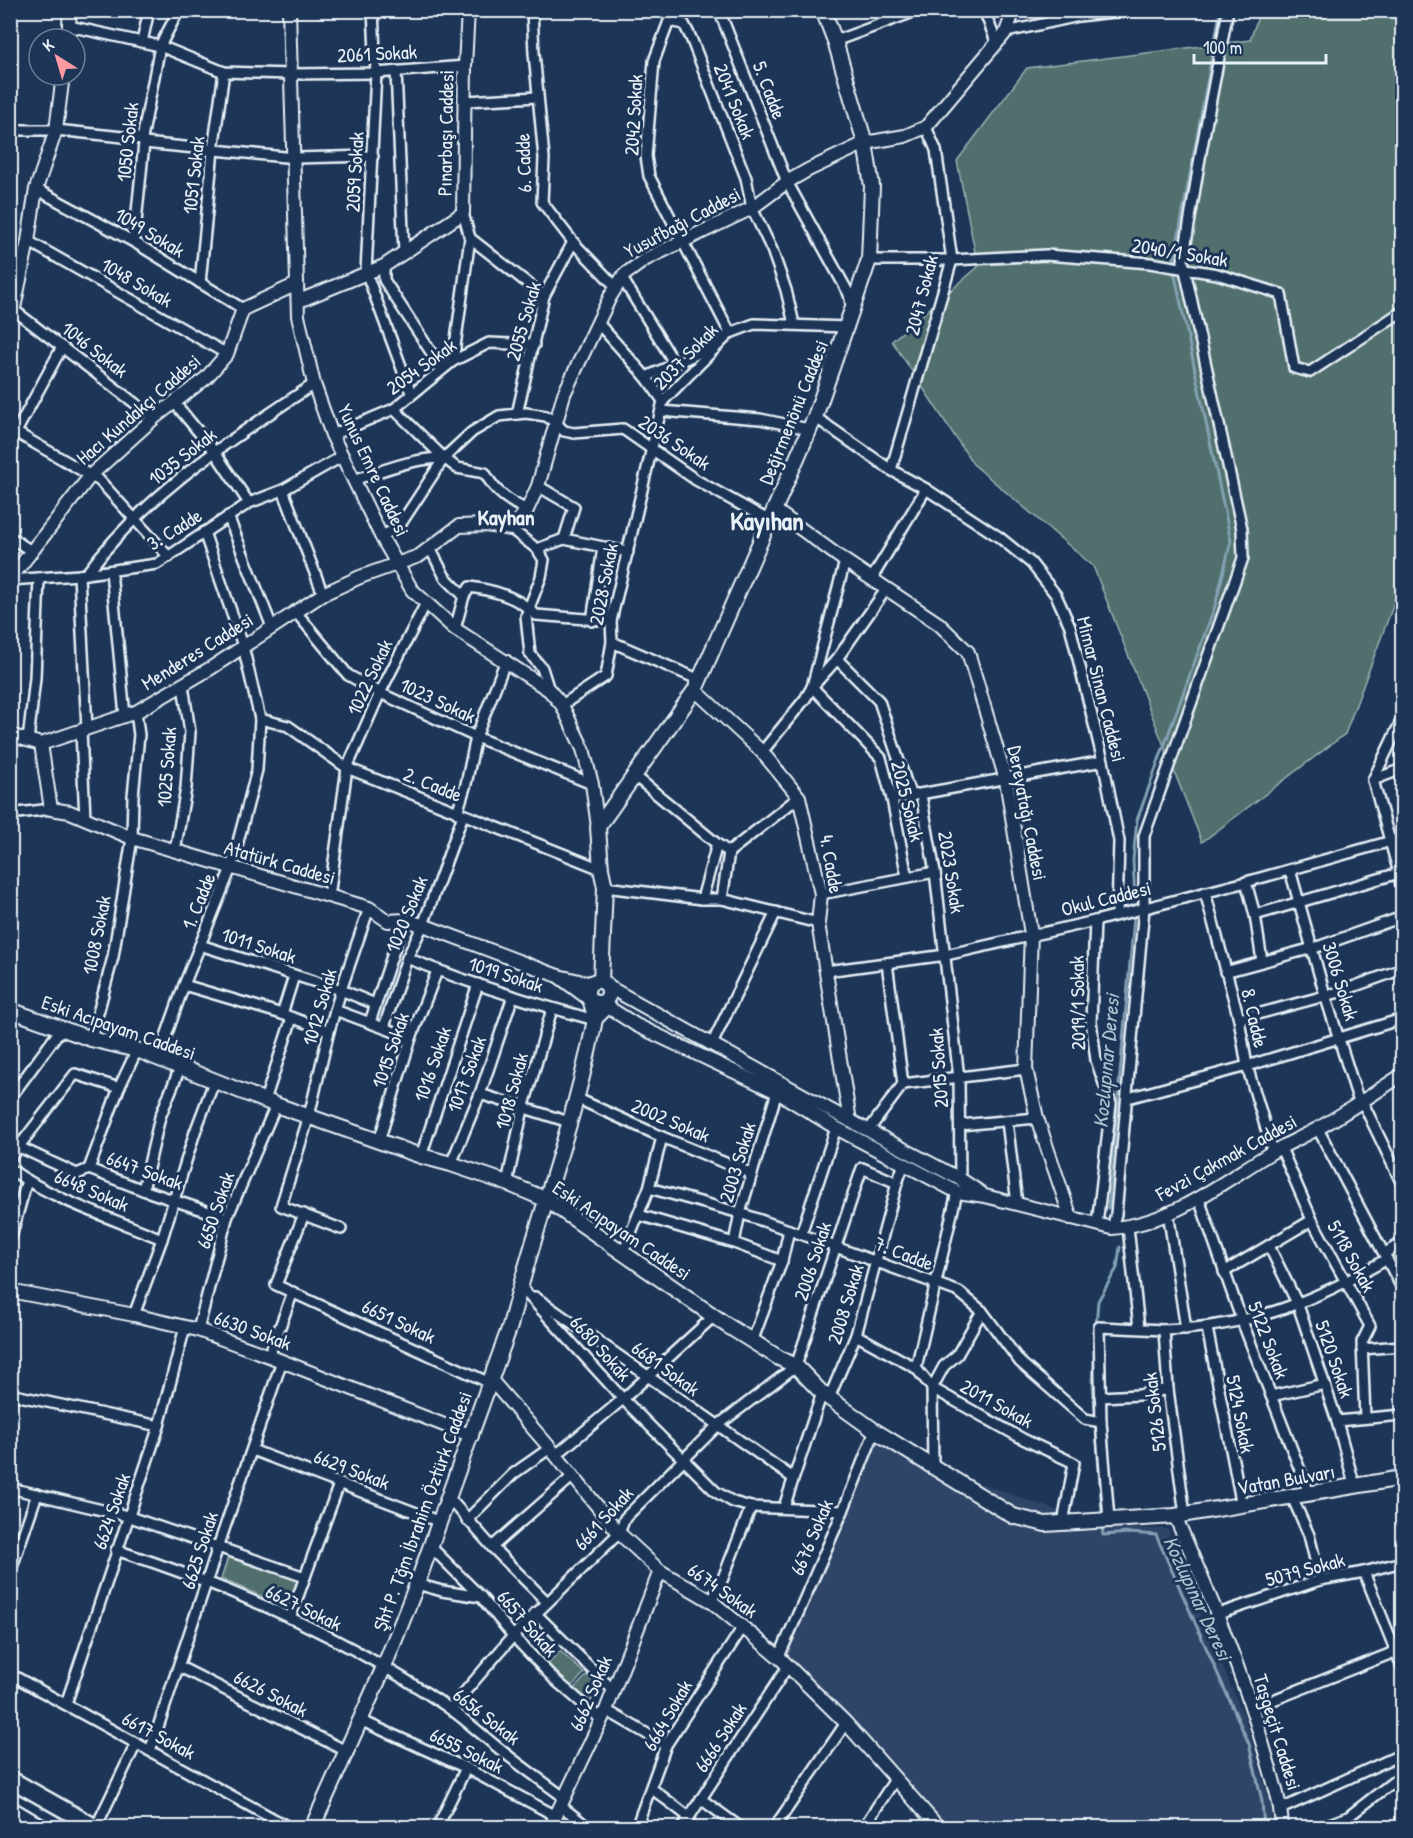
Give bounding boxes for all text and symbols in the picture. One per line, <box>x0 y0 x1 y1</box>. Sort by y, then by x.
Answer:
north arrow <box>27 27 87 87</box>
scale bar <box>1194 27 1326 65</box>
text: K <box>38 33 58 56</box>
text: 100 m <box>1203 35 1242 60</box>
street label: 2061 Sokak <box>336 37 418 69</box>
street label: 5. Cadde <box>747 57 793 123</box>
street label: 2041 Sokak <box>708 59 762 143</box>
street label: Pınarbaşı Caddesi <box>430 70 460 196</box>
street label: 2042 Sokak <box>617 74 649 156</box>
street label: 1050 Sokak <box>109 101 145 183</box>
street label: 2059 Sokak <box>338 131 370 213</box>
street label: 6. Cadde <box>508 133 538 193</box>
street label: 1051 Sokak <box>175 135 211 215</box>
street label: Yusufbağı Caddesi <box>619 180 745 264</box>
street label: 1049 Sokak <box>110 201 190 263</box>
street label: 2040/1 Sokak <box>1130 231 1230 273</box>
street label: 1048 Sokak <box>96 251 178 313</box>
street label: 2047 Sokak <box>898 252 944 338</box>
street label: 2055 Sokak <box>499 278 547 364</box>
street label: 1046 Sokak <box>56 314 134 384</box>
street label: 2037 Sokak <box>646 317 724 395</box>
street label: 2054 Sokak <box>380 331 462 401</box>
street label: Değirmenönü Caddesi <box>752 336 834 488</box>
street label: Hacı Kundakçı Caddesi <box>70 347 206 471</box>
street label: Yunus Emre Caddesi <box>331 399 417 541</box>
street label: 2036 Sokak <box>634 408 716 476</box>
street label: 1035 Sokak <box>142 421 222 491</box>
street label: 3. Cadde <box>141 502 207 556</box>
district label: Kayhan <box>477 502 535 533</box>
district label: Kayıhan <box>730 503 804 539</box>
street label: 2028 Sokak <box>582 541 624 627</box>
street label: Menderes Caddesi <box>136 606 258 696</box>
street label: Mimar Sinan Caddesi <box>1071 614 1133 764</box>
street label: 1022 Sokak <box>340 634 398 720</box>
street label: 1023 Sokak <box>396 671 480 729</box>
street label: 1025 Sokak <box>150 726 182 808</box>
street label: Dereyatağı Caddesi <box>1002 743 1054 883</box>
street label: 2025 Sokak <box>885 758 931 844</box>
street label: 2. Cadde <box>400 760 466 808</box>
street label: 2023 Sokak <box>932 829 972 915</box>
street label: Atatürk Caddesi <box>221 833 339 891</box>
street label: 4. Cadde <box>814 833 850 895</box>
street label: 1. Cadde <box>175 869 221 933</box>
street label: 1020 Sokak <box>378 871 434 957</box>
street label: Okul Caddesi <box>1058 874 1154 922</box>
street label: 1008 Sokak <box>75 893 117 977</box>
street label: 1011 Sokak <box>218 920 300 970</box>
street label: 3006 Sokak <box>1316 938 1366 1024</box>
street label: 1019 Sokak <box>465 949 547 999</box>
street label: 2019/1 Sokak <box>1063 955 1091 1051</box>
street label: 1012 Sokak <box>295 965 343 1049</box>
street label: 8. Cadde <box>1235 986 1275 1050</box>
street label: Eski Acıpayam Caddesi <box>38 988 200 1066</box>
water label: Kozlupınar Deresi <box>1086 991 1126 1129</box>
street label: 1015 Sokak <box>365 1009 415 1091</box>
street label: 1016 Sokak <box>407 1023 457 1105</box>
street label: 2015 Sokak <box>922 1027 954 1109</box>
street label: 1017 Sokak <box>440 1032 492 1116</box>
street label: 1018 Sokak <box>488 1050 534 1132</box>
street label: 2002 Sokak <box>628 1091 714 1149</box>
street label: Fevzi Çakmak Caddesi <box>1150 1107 1301 1207</box>
street label: 2003 Sokak <box>712 1119 762 1205</box>
street label: 6647 Sokak <box>103 1144 187 1196</box>
street label: 6648 Sokak <box>51 1162 133 1218</box>
street label: 6650 Sokak <box>189 1168 241 1252</box>
street label: Eski Acıpayam Caddesi <box>548 1174 696 1286</box>
street label: 5118 Sokak <box>1321 1215 1383 1297</box>
street label: 2006 Sokak <box>787 1218 837 1304</box>
street label: 7. Cadde <box>871 1229 937 1277</box>
street label: 2008 Sokak <box>820 1261 870 1347</box>
street label: 6651 Sokak <box>358 1292 440 1350</box>
street label: 5122 Sokak <box>1242 1297 1296 1383</box>
street label: 6630 Sokak <box>211 1304 295 1356</box>
street label: 6680 Sokak <box>564 1309 638 1387</box>
street label: 5120 Sokak <box>1309 1317 1361 1401</box>
street label: 6681 Sokak <box>626 1334 706 1402</box>
street label: 5126 Sokak <box>1136 1371 1172 1453</box>
street label: 2011 Sokak <box>956 1372 1038 1434</box>
street label: 5124 Sokak <box>1220 1373 1262 1455</box>
street label: Şht P. Tğm İbrahim Öztürk Caddesi <box>366 1387 478 1635</box>
street label: 6629 Sokak <box>310 1442 394 1496</box>
street label: Vatan Bulvarı <box>1235 1457 1337 1501</box>
street label: 6624 Sokak <box>85 1469 137 1553</box>
street label: 6661 Sokak <box>567 1480 639 1556</box>
street label: 6676 Sokak <box>783 1495 839 1579</box>
street label: 6625 Sokak <box>174 1508 224 1592</box>
water label: Kozlupınar Deresi <box>1156 1531 1240 1667</box>
street label: 5079 Sokak <box>1262 1545 1348 1593</box>
street label: 6674 Sokak <box>683 1556 763 1624</box>
street label: 6627 Sokak <box>261 1577 347 1637</box>
street label: 6657 Sokak <box>491 1584 565 1662</box>
street label: 6662 Sokak <box>562 1651 618 1735</box>
street label: 6626 Sokak <box>229 1663 313 1723</box>
street label: Taşgeçit Caddesi <box>1248 1671 1308 1793</box>
street label: 6664 Sokak <box>636 1675 698 1755</box>
street label: 6656 Sokak <box>448 1681 526 1751</box>
street label: 6666 Sokak <box>687 1697 753 1777</box>
street label: 6617 Sokak <box>118 1704 200 1766</box>
street label: 6655 Sokak <box>426 1721 508 1779</box>

